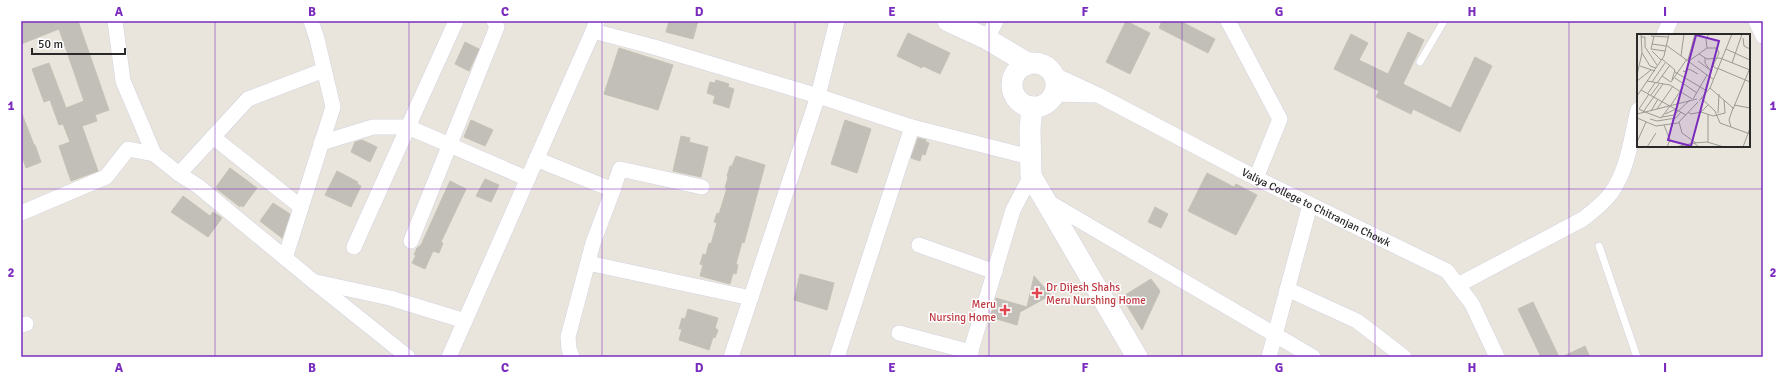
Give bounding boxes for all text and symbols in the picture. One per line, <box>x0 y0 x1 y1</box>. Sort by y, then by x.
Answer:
text: A <box>115 4 124 20</box>
text: B <box>308 4 316 20</box>
text: C <box>501 4 509 20</box>
text: D <box>695 4 704 20</box>
text: E <box>888 4 896 20</box>
text: F <box>1082 4 1089 20</box>
text: G <box>1275 4 1283 20</box>
text: H <box>1468 4 1476 20</box>
text: I <box>1663 4 1667 20</box>
scale bar <box>32 30 125 56</box>
inset map <box>1637 34 1750 147</box>
text: 50 m <box>38 37 63 52</box>
text: 1 <box>7 98 15 114</box>
text: 1 <box>1769 98 1777 114</box>
street label: Valiya College to Chitranjan Chowk <box>1240 165 1393 249</box>
text: 2 <box>7 265 15 281</box>
text: 2 <box>1769 265 1777 281</box>
place label: Dr Dijesh Shahs Meru Nurshing Home <box>1046 281 1146 307</box>
marker: Dr Dijesh Shahs Meru Nurshing Home <box>1031 287 1043 299</box>
place label: Meru Nursing Home <box>929 298 996 324</box>
marker: Meru Nursing Home <box>999 304 1011 316</box>
text: A <box>115 360 124 376</box>
text: B <box>308 360 316 376</box>
text: C <box>501 360 509 376</box>
text: D <box>695 360 704 376</box>
text: E <box>888 360 896 376</box>
text: F <box>1082 360 1089 376</box>
text: G <box>1275 360 1283 376</box>
text: H <box>1468 360 1476 376</box>
text: I <box>1663 360 1667 376</box>

